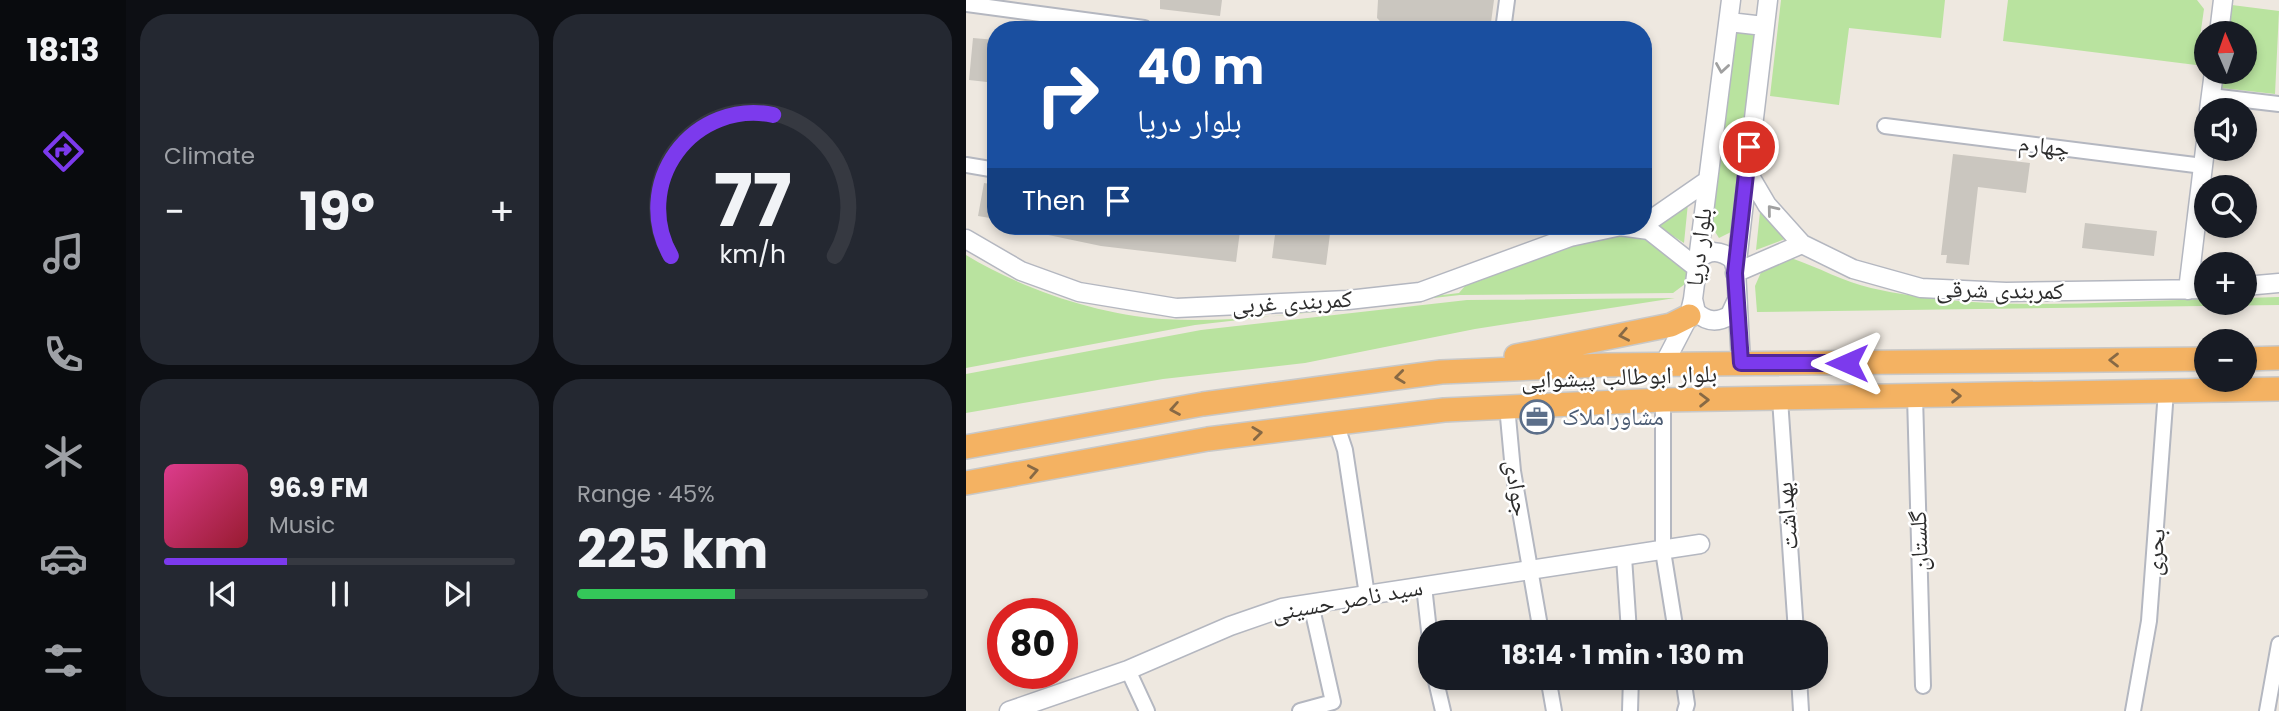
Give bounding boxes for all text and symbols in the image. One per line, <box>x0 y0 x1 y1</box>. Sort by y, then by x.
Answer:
north arrow <box>2194 21 2258 84</box>
map controls <box>2194 21 2257 392</box>
text: 18:13 <box>26 27 100 72</box>
text: 40 m <box>1137 33 1264 101</box>
icon: right <box>1022 49 1113 140</box>
one-way arrow <box>1715 62 1730 73</box>
text: بلوار دریا <box>1137 98 1242 143</box>
button: sound <box>2194 98 2257 161</box>
pin <box>1719 117 1779 177</box>
street label: چهارم <box>2016 126 2072 165</box>
icon: directions <box>39 127 88 176</box>
icon: arrive <box>1730 128 1768 166</box>
text: Climate <box>164 140 255 172</box>
text: 77 <box>714 150 791 251</box>
text: 19° <box>299 175 375 248</box>
button: search <box>2194 175 2257 238</box>
icon: arrive <box>1099 182 1137 220</box>
text: Then <box>1022 183 1085 219</box>
text: − <box>164 185 185 238</box>
text: + <box>489 185 515 238</box>
one-way arrow <box>1768 205 1780 218</box>
street label: بلوار دریا <box>1677 206 1720 288</box>
icon: music <box>39 229 88 278</box>
text: km/h <box>719 236 786 271</box>
button: + <box>2194 252 2257 315</box>
street label: کمربندی شرقی <box>1936 272 2064 307</box>
street label: کمربندی غربی <box>1231 282 1353 321</box>
one-way arrow <box>1618 326 1630 341</box>
position arrow <box>1810 326 1884 400</box>
button: − <box>2194 329 2257 392</box>
icon: phone <box>39 330 88 379</box>
one-way arrow <box>2108 352 2119 368</box>
street label: بلوار ابوطالب پیشوایی <box>1520 357 1718 396</box>
one-way arrow <box>1395 369 1406 384</box>
one-way arrow <box>1951 388 1962 403</box>
one-way arrow <box>1699 392 1710 408</box>
office icon: مشاوراملاک <box>1518 398 1556 436</box>
place label: مشاوراملاک <box>1562 400 1664 433</box>
one-way arrow <box>1169 401 1181 416</box>
one-way arrow <box>1252 425 1263 440</box>
icon: climate <box>39 432 88 481</box>
street label: جوادی <box>1497 457 1538 519</box>
one-way arrow <box>1027 464 1039 479</box>
text: 96.9 FM <box>269 470 368 506</box>
text: Range · 45% <box>577 478 715 510</box>
street label: بهداشت <box>1767 481 1806 551</box>
text: Music <box>269 509 335 541</box>
street label: گلستان <box>1901 510 1936 572</box>
text: 225 km <box>577 513 768 586</box>
street label: بحری <box>2136 527 2173 577</box>
icon: car <box>39 534 88 583</box>
street label: سید ناصر حسینی <box>1269 570 1425 629</box>
icon: previous <box>204 575 242 613</box>
icon: pause <box>321 575 359 613</box>
icon: next <box>438 575 476 613</box>
speed limit sign: 80 <box>987 598 1078 689</box>
icon: filters <box>39 636 88 685</box>
text: 18:14 · 1 min · 130 m <box>1502 637 1744 673</box>

